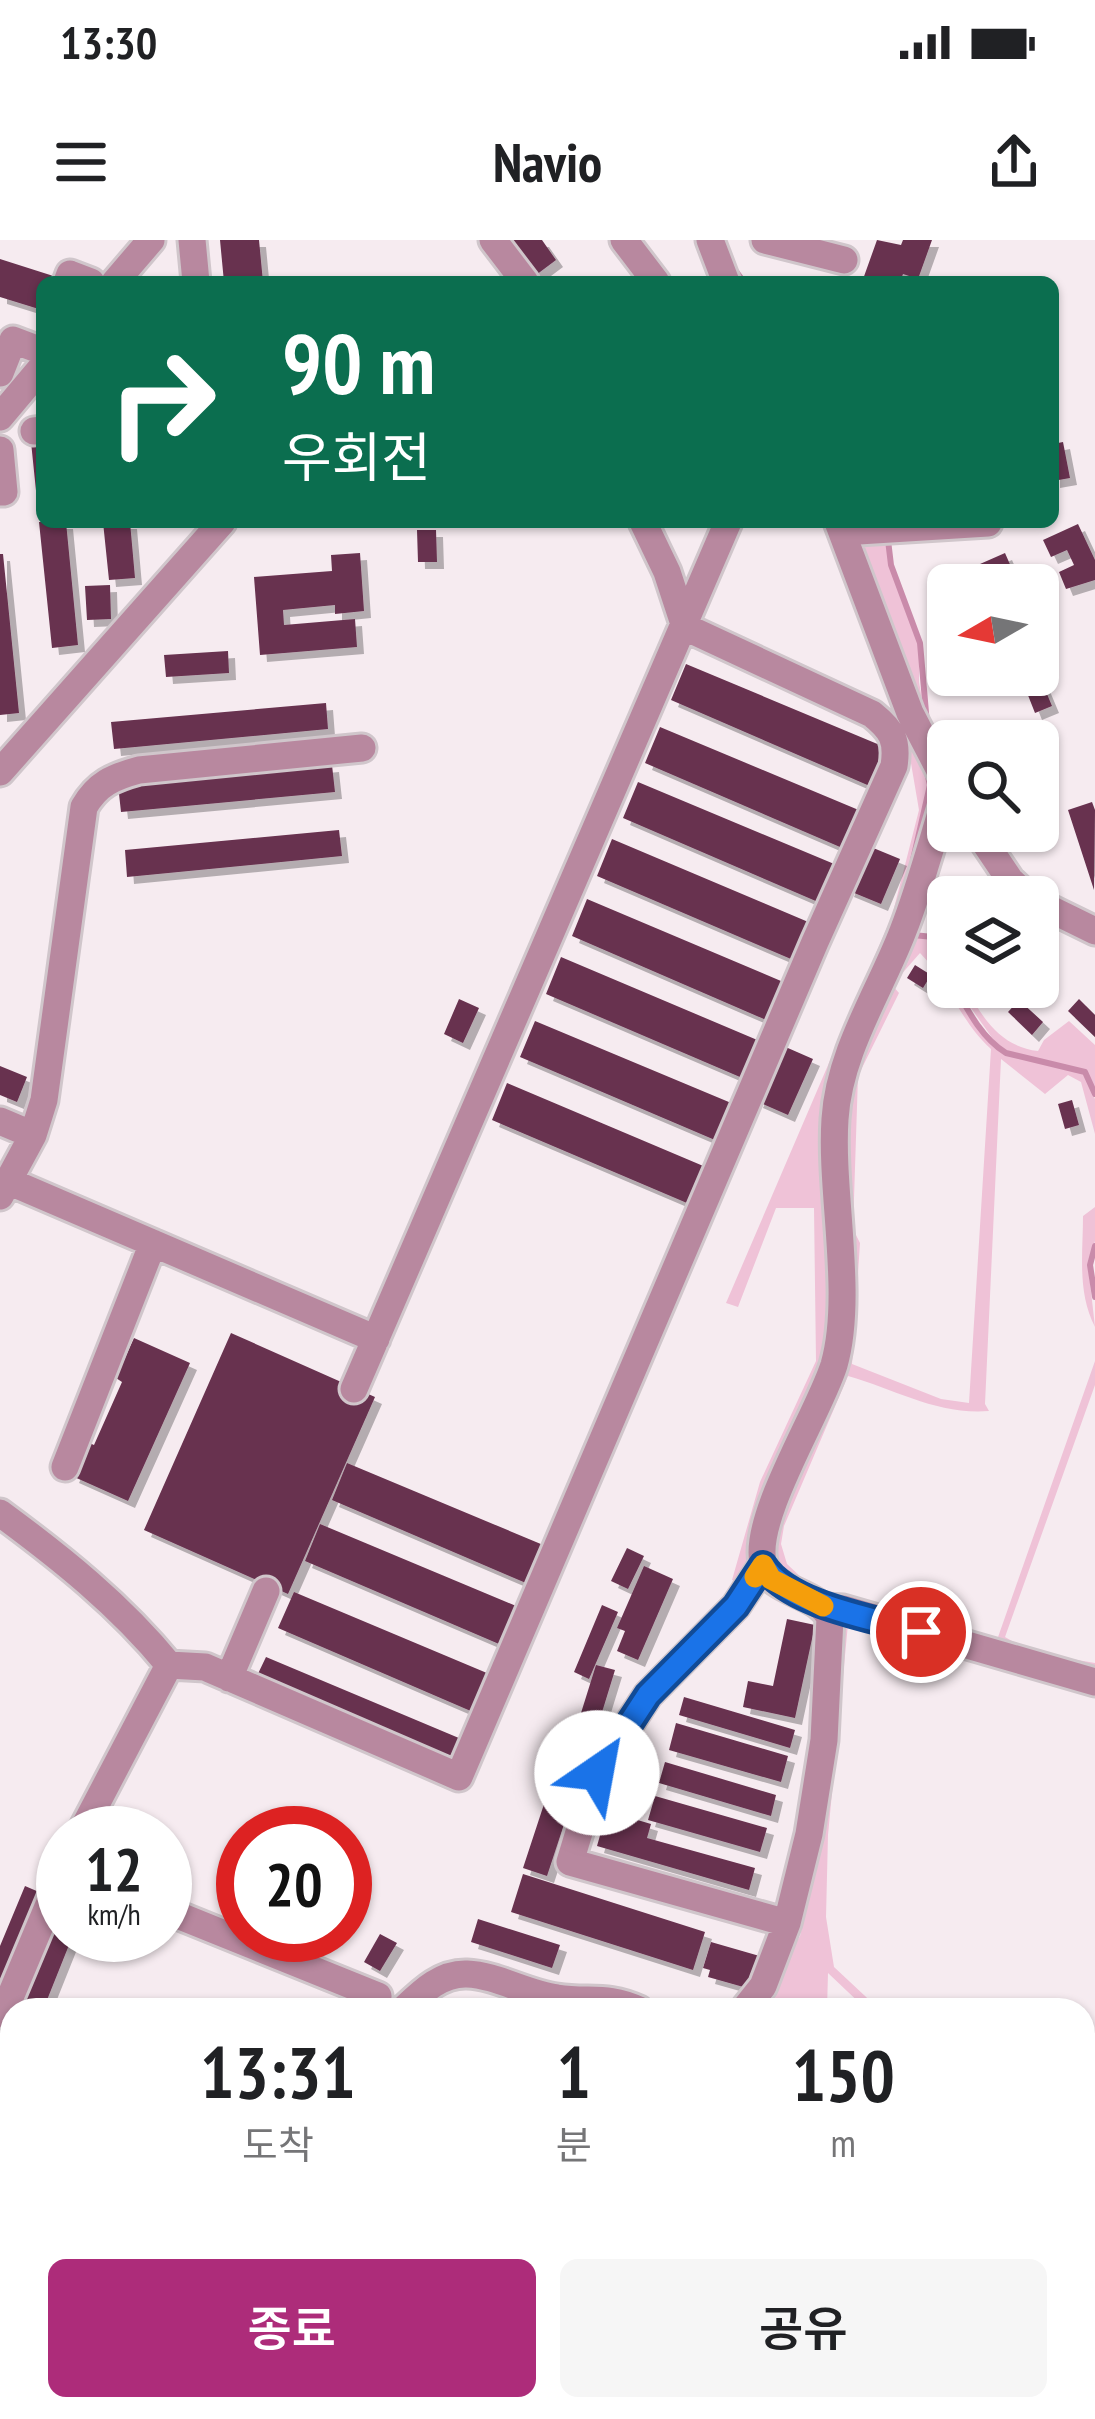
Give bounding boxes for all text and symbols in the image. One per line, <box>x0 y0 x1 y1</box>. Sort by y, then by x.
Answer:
text: 13:30 <box>60 13 157 71</box>
text: Navio <box>493 127 602 197</box>
icon: menu <box>48 129 114 195</box>
icon: share <box>981 129 1047 195</box>
text: 90 m <box>282 308 435 417</box>
icon: right <box>84 324 240 480</box>
text: 우회전 <box>282 422 431 492</box>
north arrow <box>927 564 1059 696</box>
map controls <box>927 564 1059 1008</box>
button: search <box>927 720 1059 852</box>
button: layers <box>927 876 1059 1008</box>
pin <box>870 1581 972 1683</box>
icon: arrive <box>888 1599 954 1665</box>
position arrow <box>534 1710 660 1836</box>
speed limit sign: 20 <box>216 1806 372 1962</box>
text: 12 <box>85 1830 143 1908</box>
text: km/h <box>87 1894 141 1933</box>
text: 13:31 <box>200 2025 356 2118</box>
text: 1 <box>557 2025 591 2118</box>
text: 150 <box>792 2028 895 2121</box>
text: m <box>831 2117 856 2168</box>
text: 도착 <box>242 2119 314 2170</box>
text: 분 <box>556 2119 592 2170</box>
button: 종료 <box>48 2259 536 2397</box>
button: 공유 <box>560 2259 1047 2397</box>

